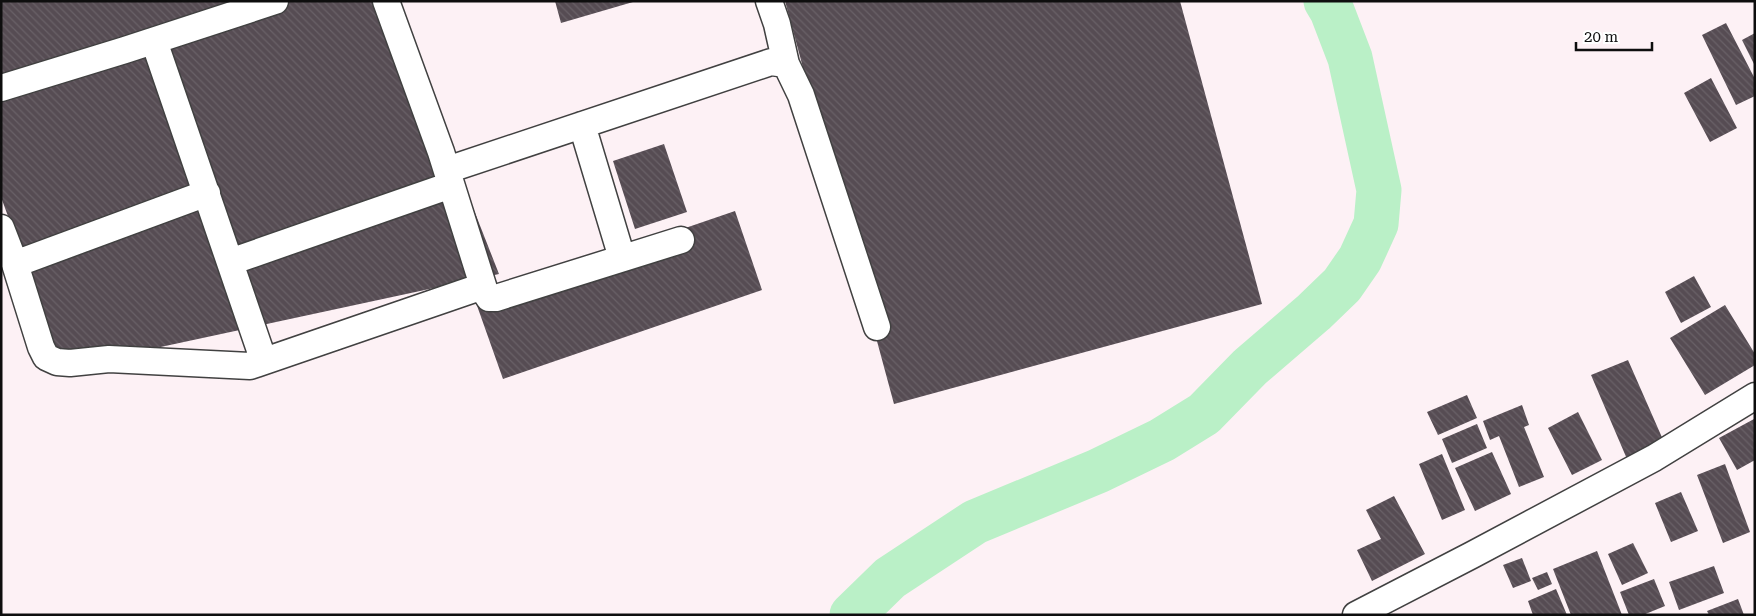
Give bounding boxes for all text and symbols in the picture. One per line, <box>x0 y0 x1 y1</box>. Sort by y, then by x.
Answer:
scale bar <box>1576 20 1652 52</box>
text: 20 m <box>1584 28 1619 46</box>

